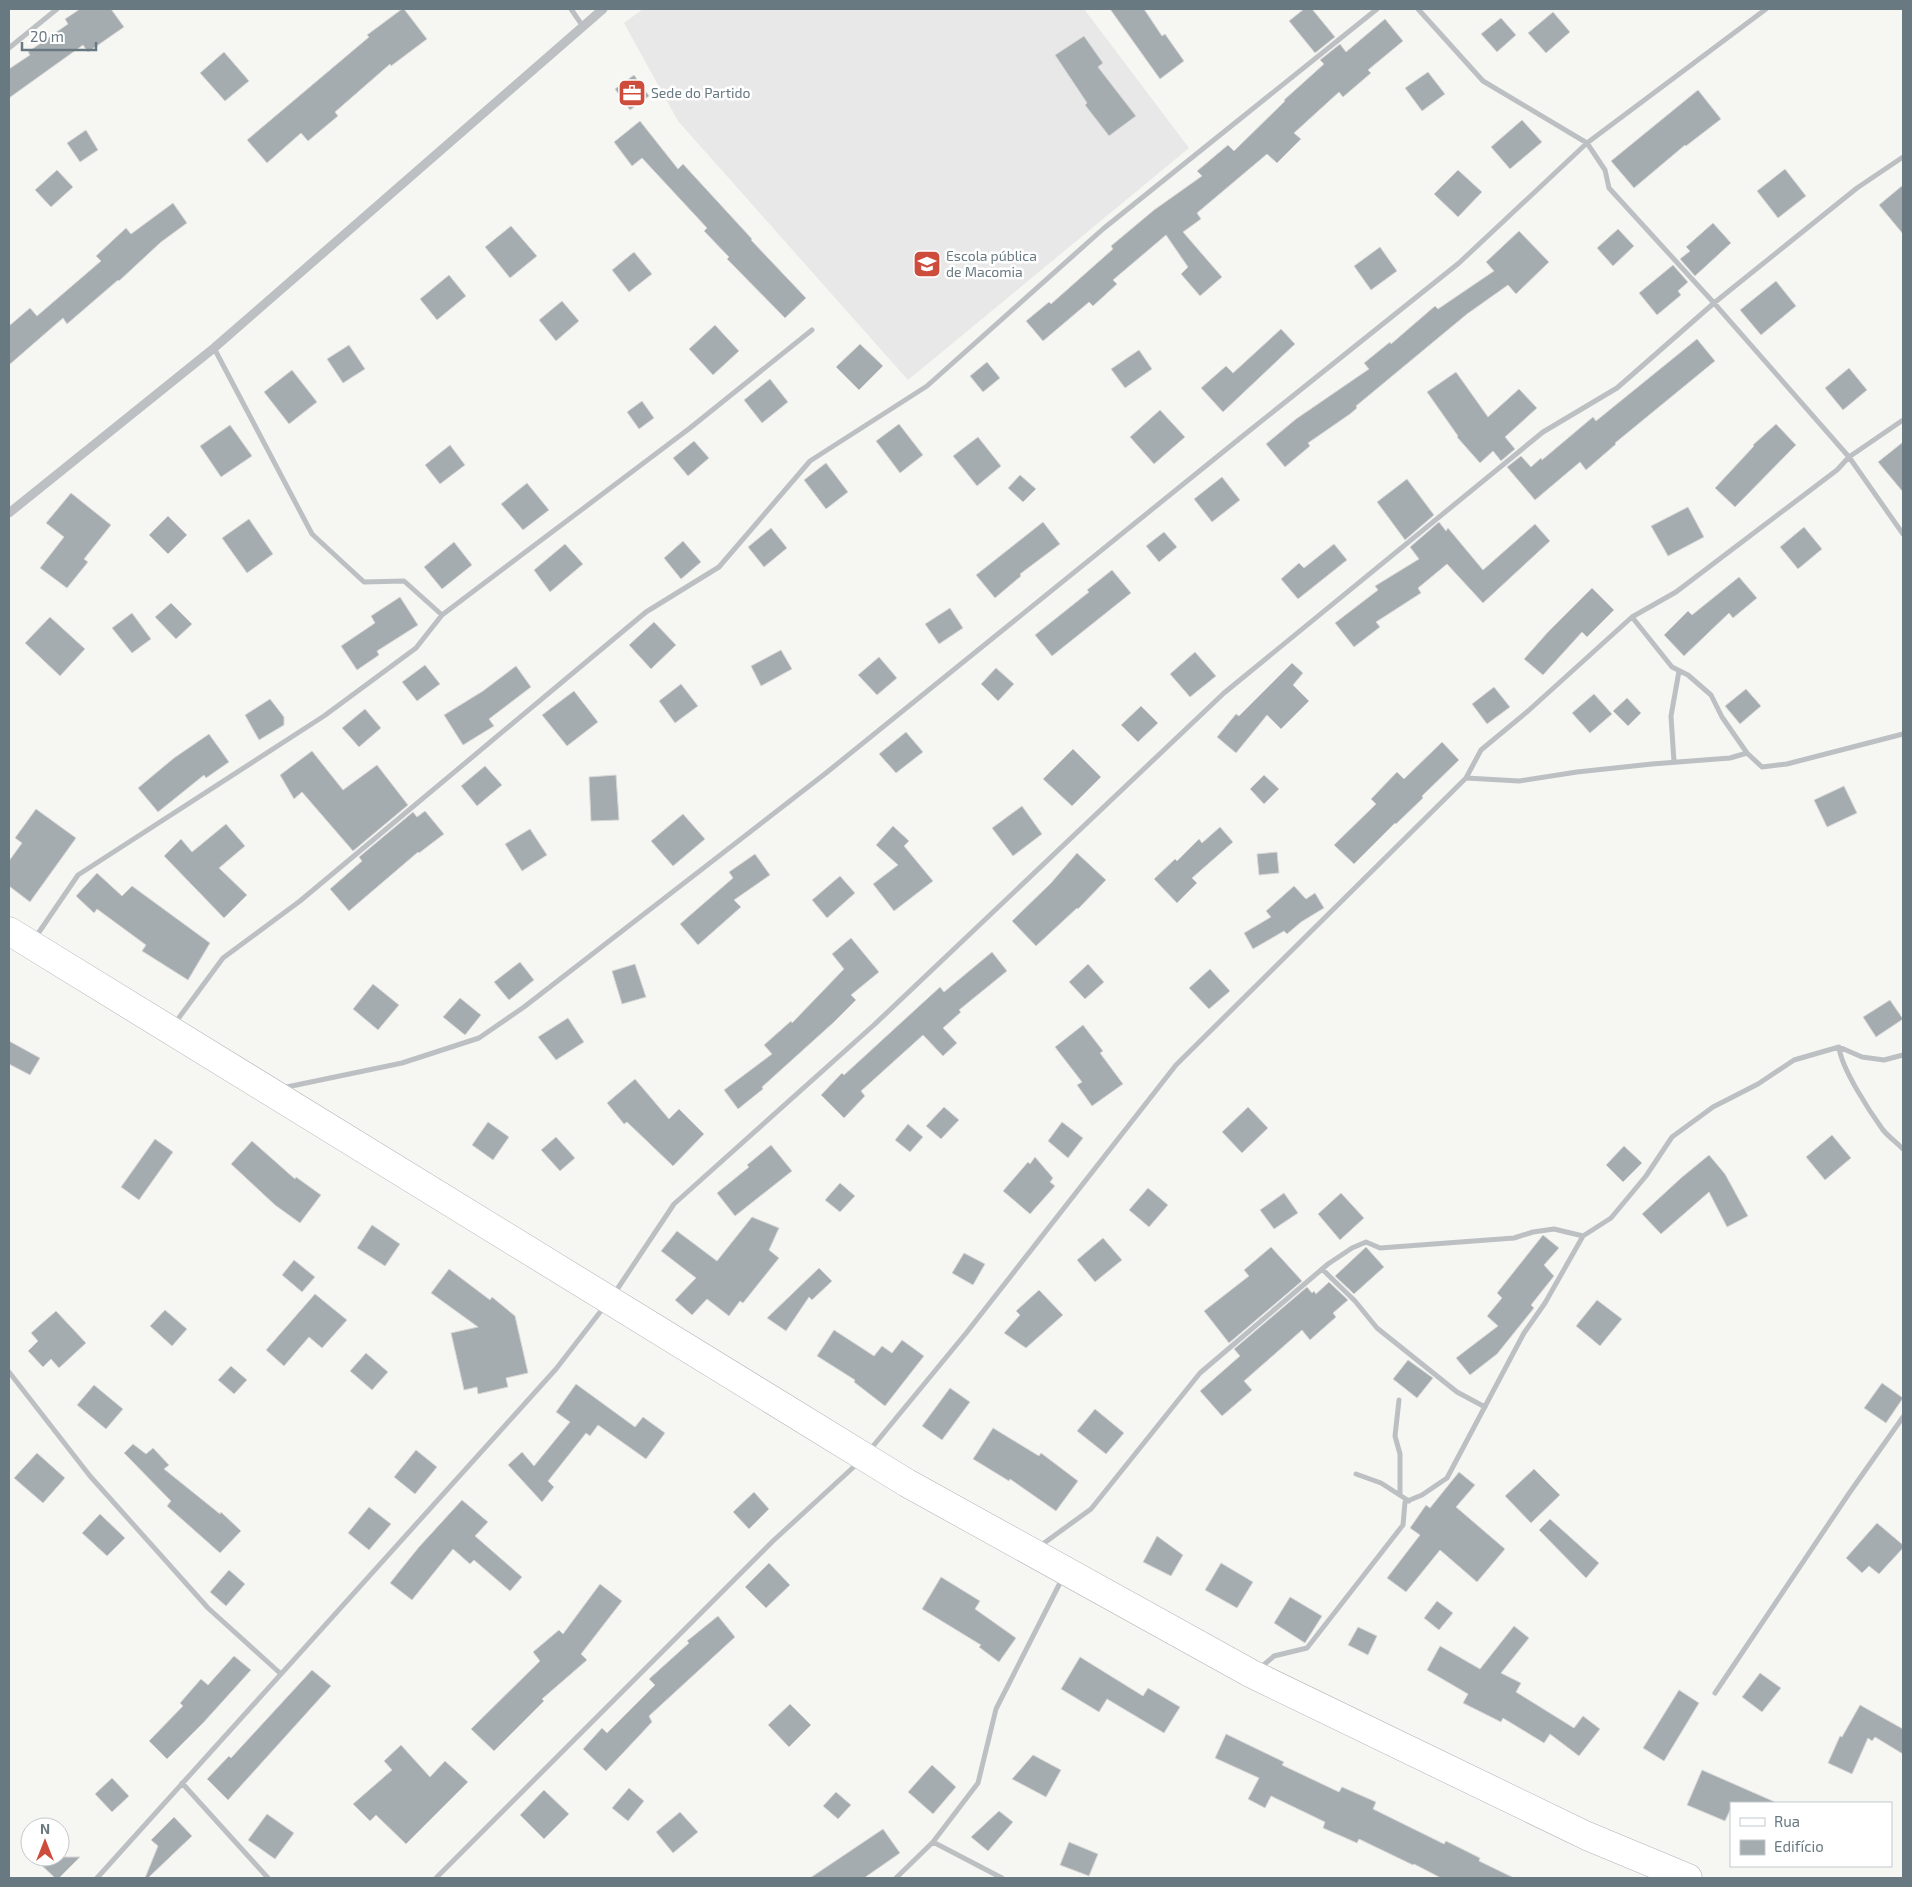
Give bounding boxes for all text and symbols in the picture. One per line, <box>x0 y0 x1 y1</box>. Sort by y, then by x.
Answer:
scale bar <box>22 20 96 52</box>
text: 20 m <box>30 27 64 45</box>
office icon: Sede do Partido <box>617 78 647 108</box>
place label: Sede do Partido <box>651 84 750 101</box>
place label: Escola pública de Macomia <box>946 247 1037 280</box>
school or university icon: Escola pública de Macomia <box>912 249 942 279</box>
legend <box>1730 1802 1892 1867</box>
text: Rua <box>1774 1812 1800 1830</box>
north arrow <box>20 1817 70 1867</box>
text: N <box>40 1820 50 1837</box>
text: Edifício <box>1774 1837 1824 1855</box>

